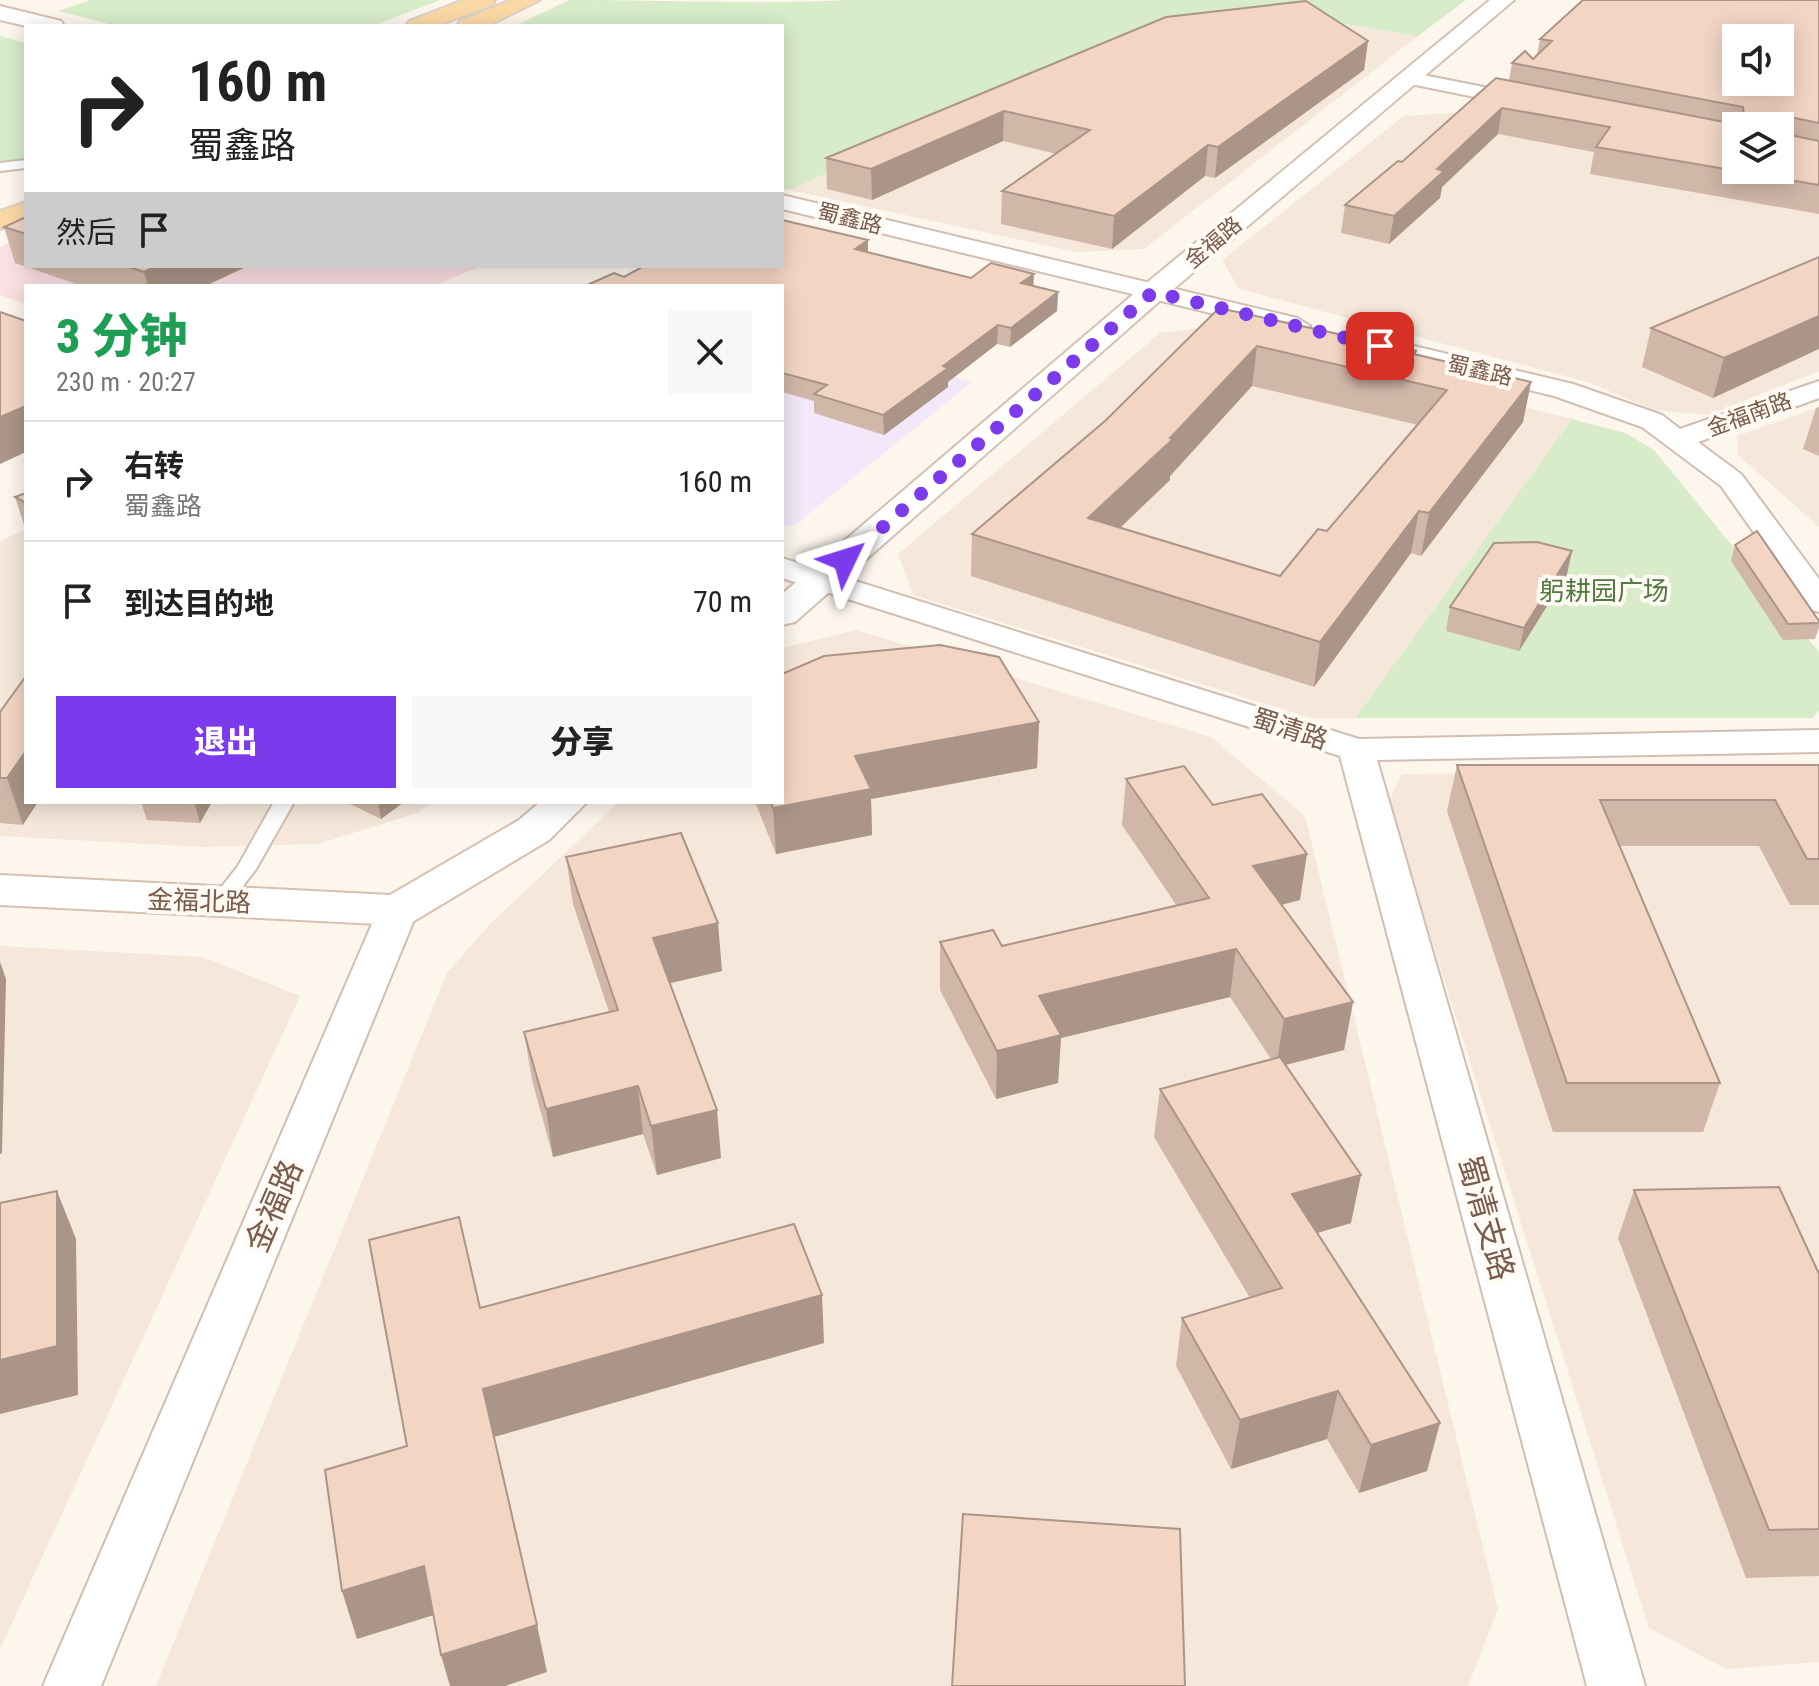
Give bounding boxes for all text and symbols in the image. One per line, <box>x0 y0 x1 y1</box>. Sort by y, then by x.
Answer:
map controls <box>1722 24 1794 184</box>
button: sound <box>1722 24 1794 96</box>
text: 160 m <box>188 49 327 115</box>
icon: right <box>56 56 160 160</box>
button: layers <box>1722 112 1794 184</box>
text: 蜀鑫路 <box>188 125 296 167</box>
street label: 蜀鑫路 <box>815 198 885 239</box>
icon: arrive <box>132 208 176 252</box>
street label: 金福路 <box>1180 212 1247 273</box>
text: 然后 <box>56 215 116 250</box>
text: 3 分钟 <box>56 308 187 365</box>
button: close <box>668 310 752 394</box>
pin <box>1346 312 1414 380</box>
icon: arrive <box>1358 324 1402 368</box>
street label: 蜀鑫路 <box>1445 351 1515 390</box>
text: 230 m · 20:27 <box>56 367 196 397</box>
street label: 金福南路 <box>1704 388 1795 441</box>
text: 右转 <box>124 448 184 483</box>
icon: right <box>56 459 100 503</box>
text: 160 m <box>678 464 752 499</box>
text: 蜀鑫路 <box>124 491 202 521</box>
position arrow <box>803 518 887 602</box>
park label: 躬耕园广场 <box>1539 576 1669 606</box>
icon: arrive <box>56 579 100 623</box>
text: 70 m <box>693 584 752 619</box>
text: 到达目的地 <box>124 586 274 621</box>
button: 退出 <box>56 696 396 788</box>
button: 分享 <box>412 696 752 788</box>
street label: 蜀清路 <box>1248 703 1332 755</box>
street label: 金福北路 <box>147 884 251 918</box>
street label: 蜀清支路 <box>1450 1151 1522 1285</box>
street label: 金福路 <box>238 1154 310 1258</box>

